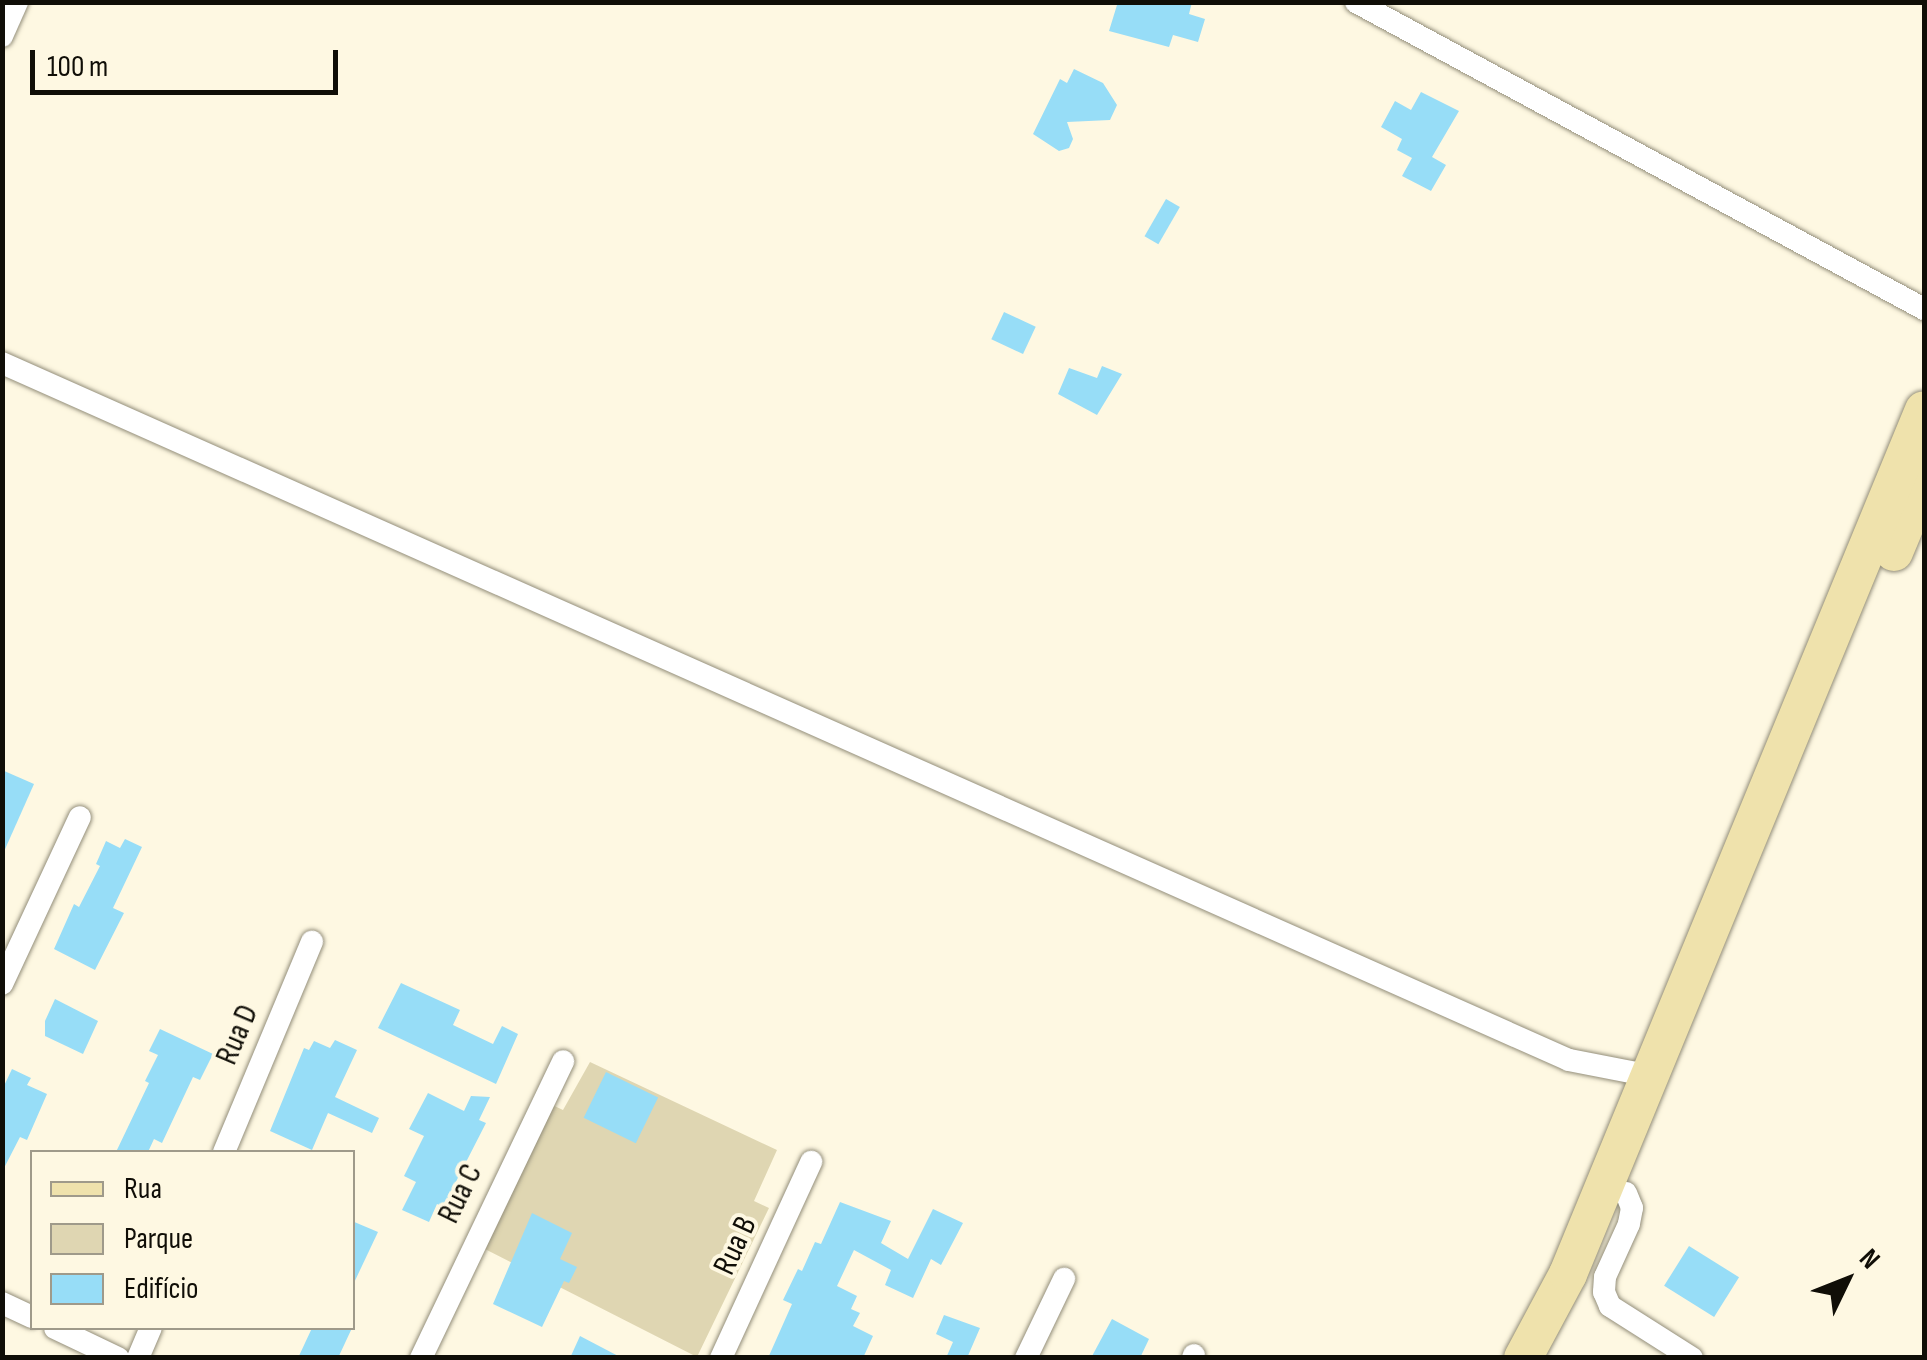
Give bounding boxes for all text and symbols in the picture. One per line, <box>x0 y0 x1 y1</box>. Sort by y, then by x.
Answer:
scale bar <box>35 30 342 92</box>
text: 100 m <box>47 49 108 85</box>
street label: Rua D <box>208 999 268 1071</box>
legend <box>30 1150 355 1330</box>
street label: Rua C <box>430 1158 492 1230</box>
text: Rua <box>124 1171 162 1207</box>
street label: Rua B <box>706 1211 766 1281</box>
text: Parque <box>124 1221 193 1257</box>
north arrow <box>1797 1230 1897 1330</box>
text: N <box>1852 1242 1886 1276</box>
text: Edifício <box>124 1271 199 1307</box>

